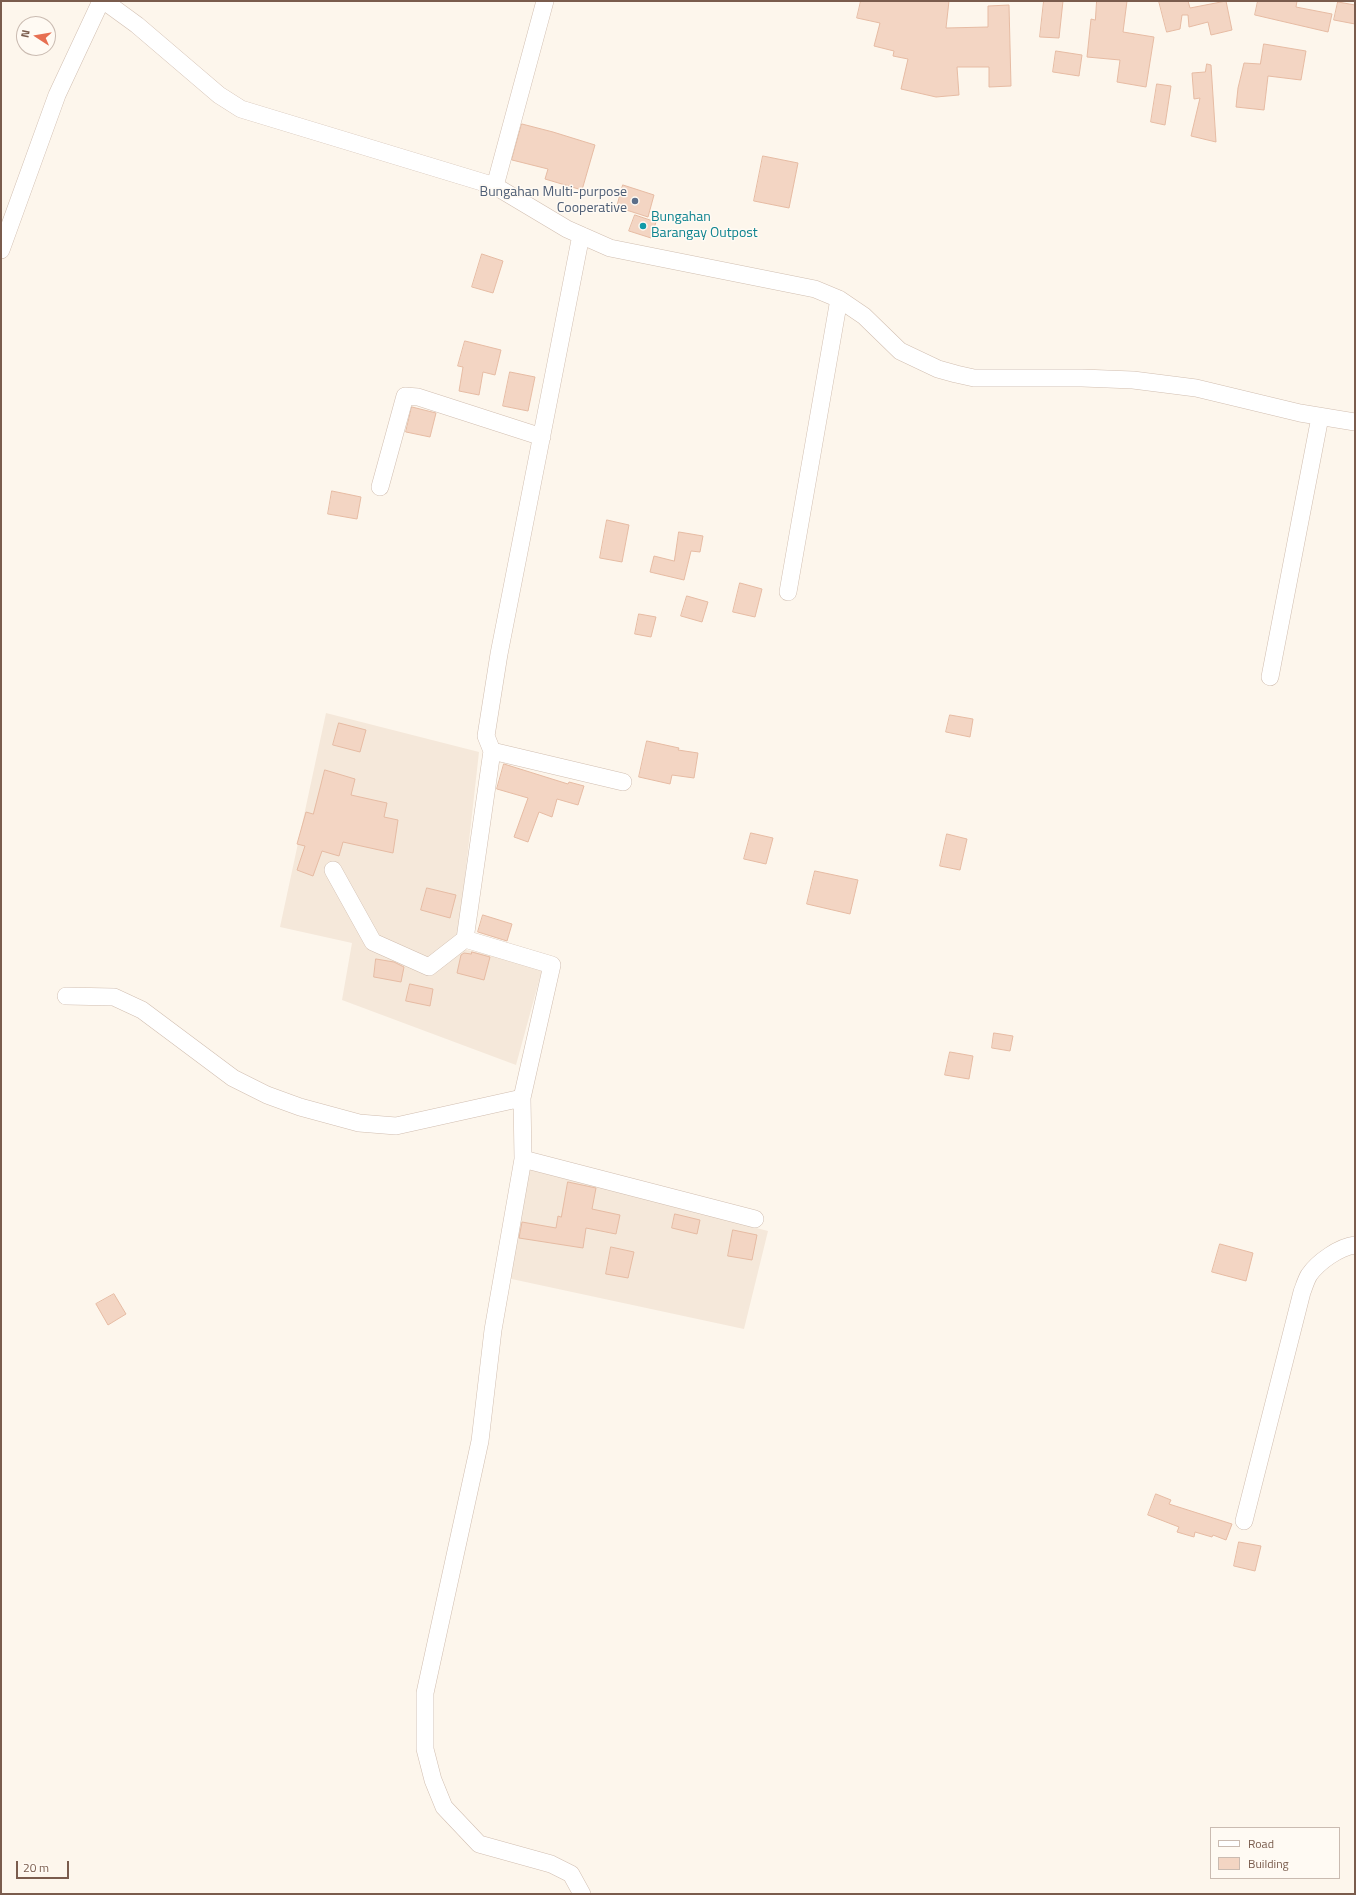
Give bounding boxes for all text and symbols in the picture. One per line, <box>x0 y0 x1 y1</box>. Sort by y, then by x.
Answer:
north arrow <box>16 16 56 56</box>
text: N <box>17 28 34 39</box>
place label: Bungahan Multi-purpose Cooperative <box>480 185 627 218</box>
marker: Bungahan Multi-purpose Cooperative <box>630 196 640 206</box>
place label: Bungahan Barangay Outpost <box>651 210 758 242</box>
marker: Bungahan Barangay Outpost <box>638 221 648 231</box>
legend <box>1210 1827 1340 1879</box>
text: Road <box>1248 1834 1274 1853</box>
scale bar <box>18 1853 71 1879</box>
text: Building <box>1248 1854 1289 1873</box>
text: 20 m <box>23 1858 49 1877</box>

